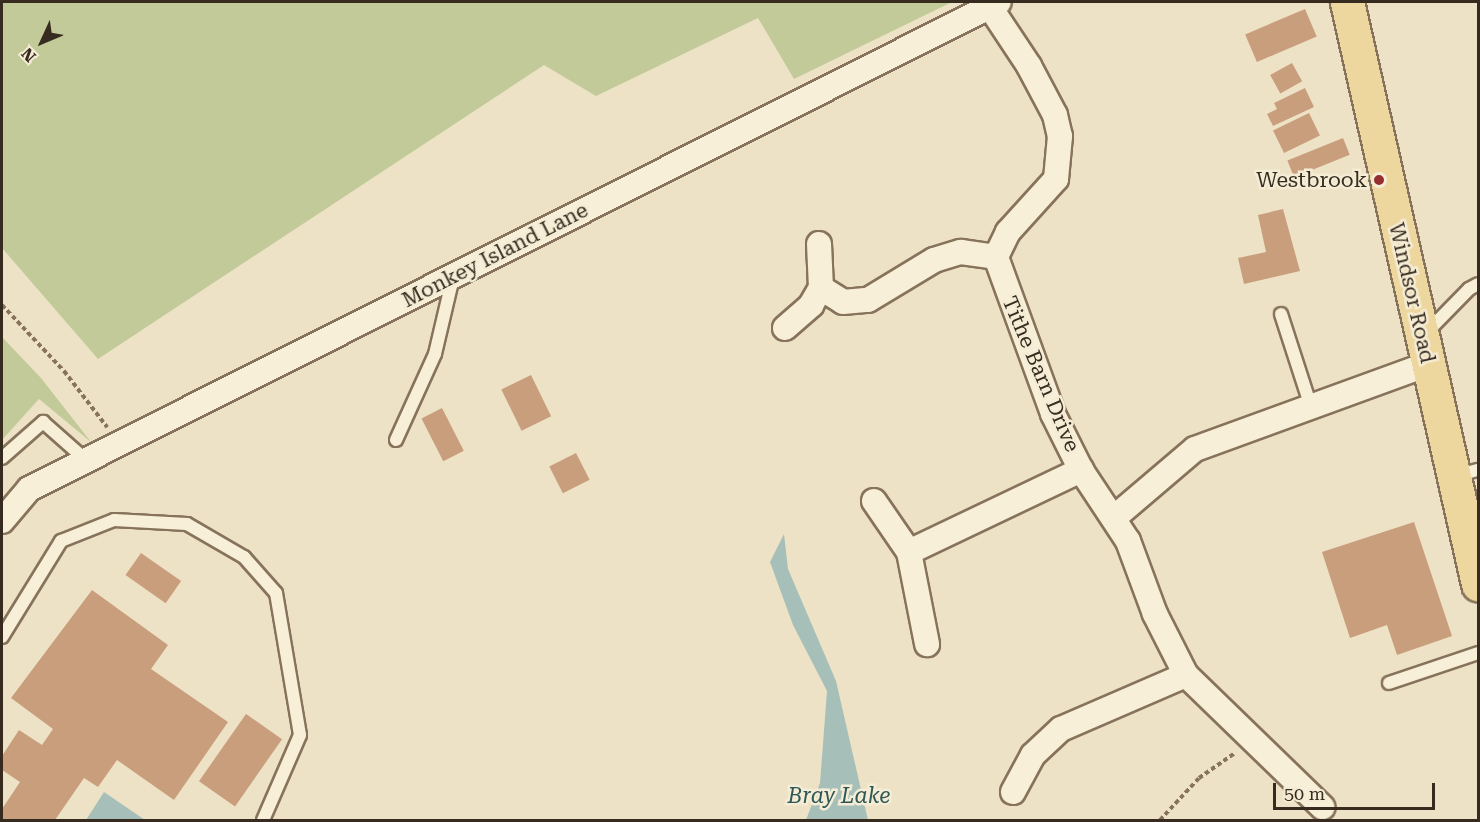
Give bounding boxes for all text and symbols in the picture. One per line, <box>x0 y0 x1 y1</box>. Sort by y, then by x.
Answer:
north arrow <box>12 12 72 72</box>
text: N <box>18 44 40 66</box>
place label: Westbrook <box>1256 167 1367 193</box>
marker: Westbrook <box>1372 173 1386 187</box>
street label: Monkey Island Lane <box>398 197 592 313</box>
street label: Windsor Road <box>1384 220 1440 366</box>
street label: Tithe Barn Drive <box>997 292 1085 456</box>
scale bar <box>1276 771 1438 809</box>
water label: Bray Lake <box>788 783 890 809</box>
text: 50 m <box>1284 783 1325 804</box>

